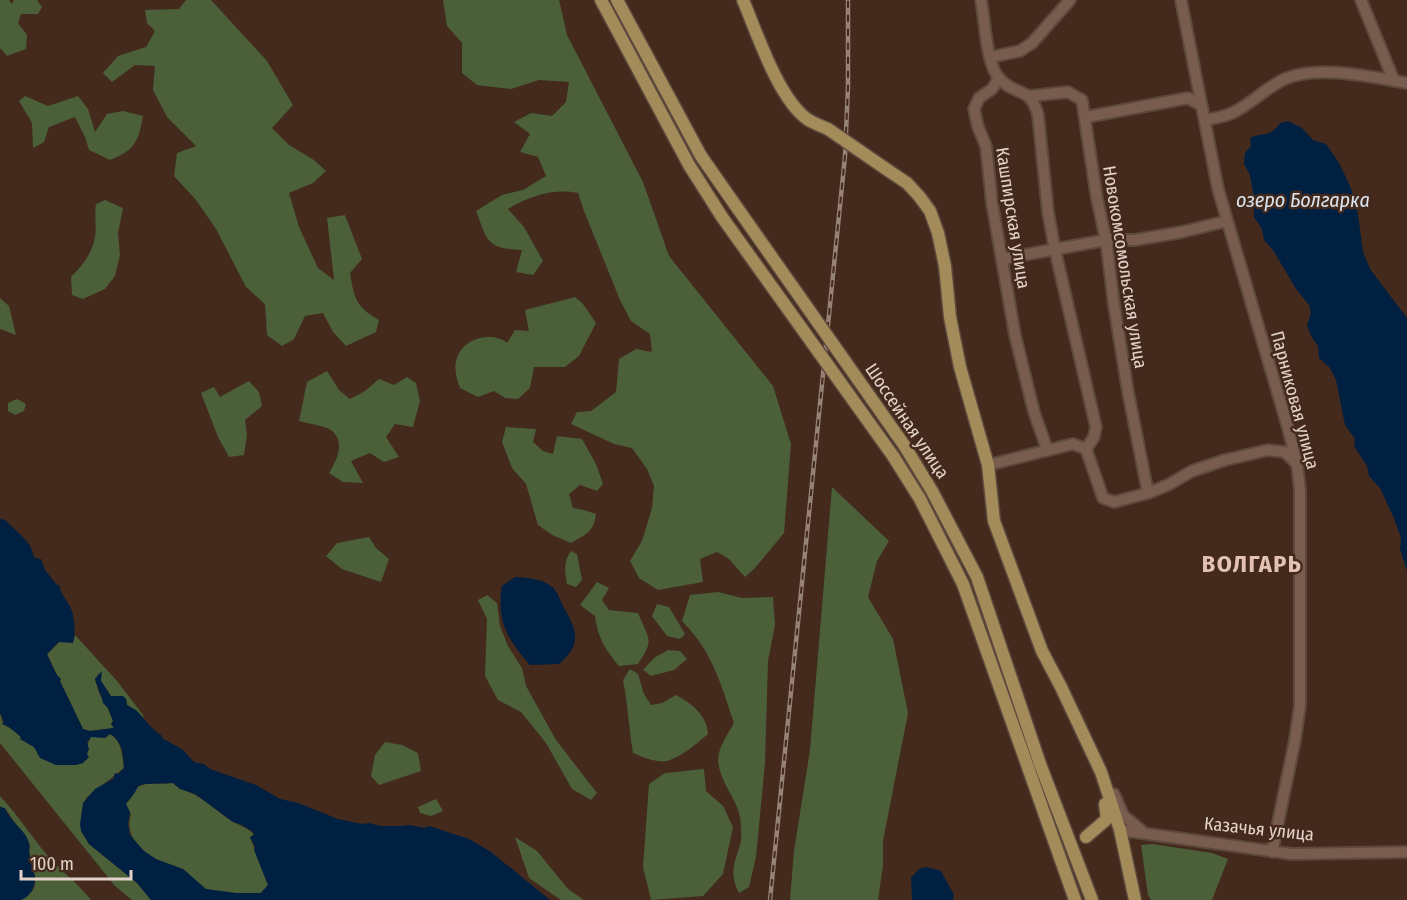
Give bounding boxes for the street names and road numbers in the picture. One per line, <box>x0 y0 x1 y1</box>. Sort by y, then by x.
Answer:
street label: Кашпирская улица <box>991 146 1035 290</box>
street label: Новокомсомольская улица <box>1098 164 1152 370</box>
street label: Парниковая улица <box>1266 328 1324 472</box>
street label: Шоссейная улица <box>860 359 954 483</box>
street label: Казачья улица <box>1203 812 1315 846</box>

